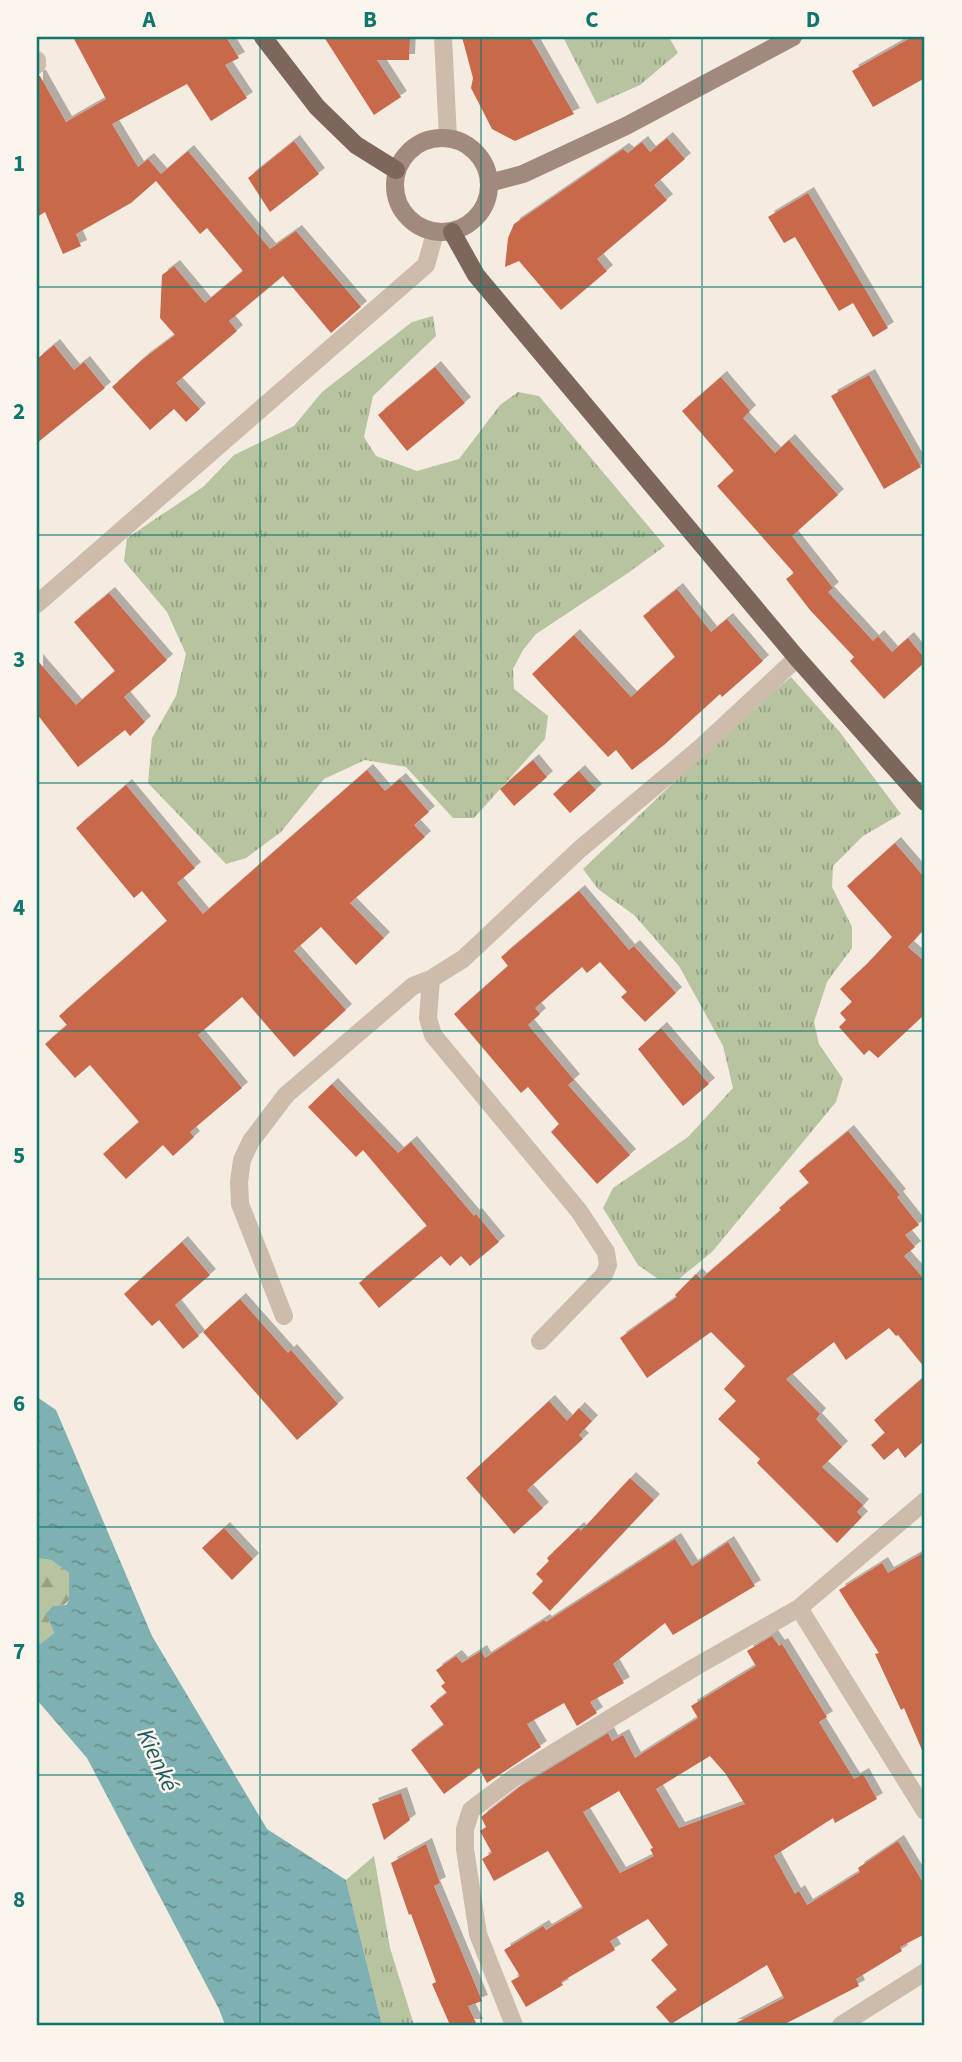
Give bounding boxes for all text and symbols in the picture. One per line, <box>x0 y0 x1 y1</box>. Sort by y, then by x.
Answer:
text: A <box>141 3 156 36</box>
text: B <box>363 3 377 36</box>
text: C <box>585 3 599 36</box>
text: D <box>806 3 820 36</box>
text: 1 <box>13 147 25 180</box>
text: 2 <box>13 395 25 428</box>
text: 3 <box>13 643 25 676</box>
text: 4 <box>13 891 25 924</box>
text: 5 <box>13 1139 25 1172</box>
text: 6 <box>13 1387 25 1420</box>
text: 7 <box>13 1635 25 1668</box>
water label: Kienké <box>128 1723 187 1798</box>
text: 8 <box>13 1883 25 1916</box>

